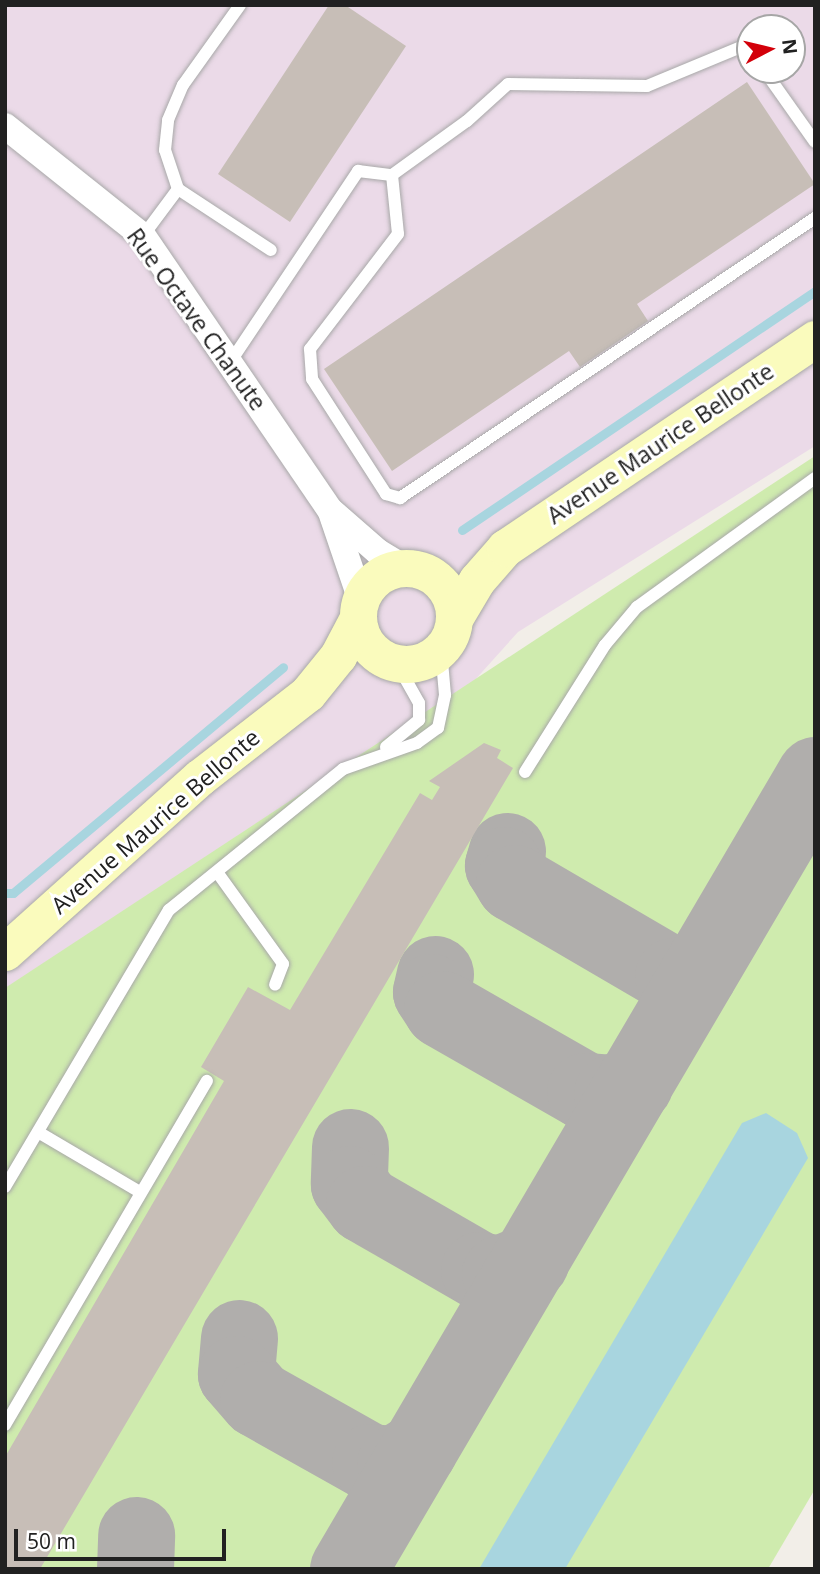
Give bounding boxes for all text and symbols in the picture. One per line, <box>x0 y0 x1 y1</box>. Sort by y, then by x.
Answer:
north arrow <box>736 14 806 84</box>
text: N <box>776 37 804 56</box>
street label: Rue Octave Chanute <box>122 223 272 415</box>
street label: Avenue Maurice Bellonte <box>542 357 778 529</box>
street label: Avenue Maurice Bellonte <box>45 723 265 919</box>
scale bar <box>18 1514 229 1558</box>
text: 50 m <box>27 1527 76 1555</box>

